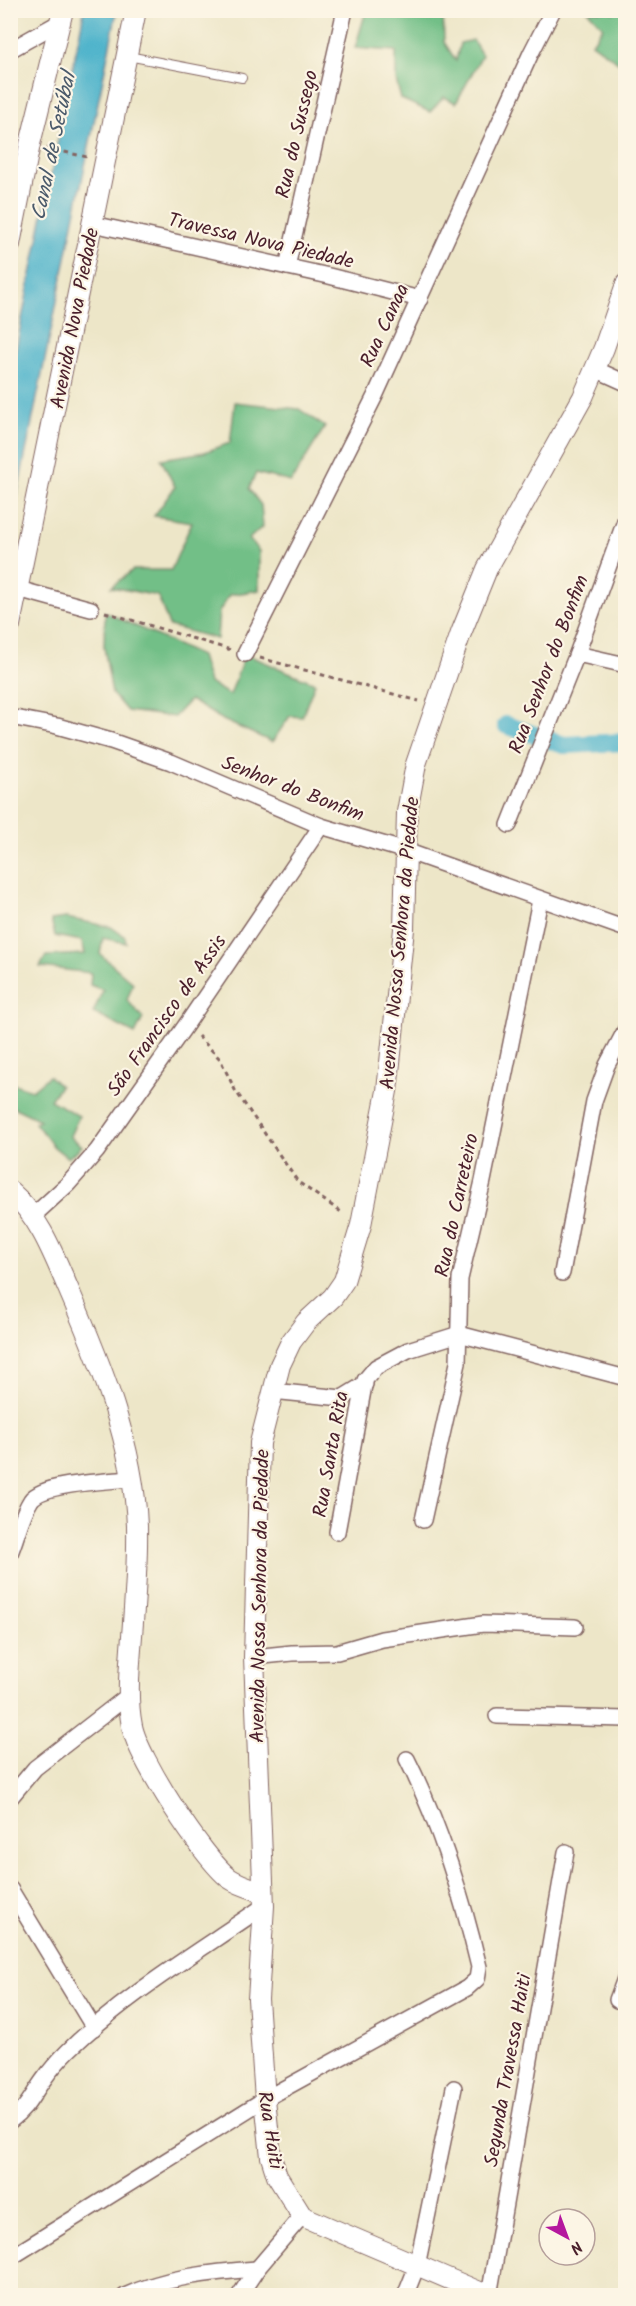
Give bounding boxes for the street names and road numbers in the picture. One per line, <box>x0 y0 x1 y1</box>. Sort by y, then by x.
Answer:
street label: Rua do Sussego <box>268 67 328 202</box>
street label: Travessa Nova Piedade <box>164 205 357 279</box>
street label: Avenida Nova Piedade <box>43 225 109 412</box>
street label: Rua Canaa <box>352 279 419 373</box>
street label: Rua Senhor do Bonfim <box>501 571 599 759</box>
street label: Senhor do Bonfim <box>216 748 368 832</box>
street label: Avenida Nossa Senhora da Piedade <box>372 795 430 1091</box>
street label: São Francisco de Assis <box>99 928 236 1104</box>
street label: Rua do Carreteiro <box>427 1130 489 1280</box>
street label: Rua Santa Rita <box>305 1389 359 1520</box>
street label: Avenida Nossa Senhora da Piedade <box>242 1449 280 1743</box>
street label: Segunda Travessa Haiti <box>476 1970 542 2169</box>
street label: Rua Haiti <box>247 2089 291 2173</box>

